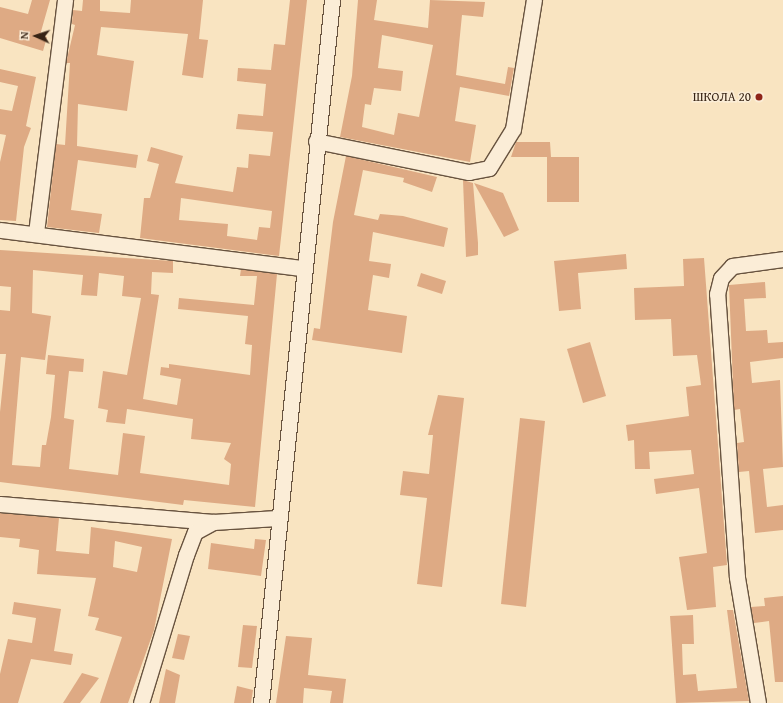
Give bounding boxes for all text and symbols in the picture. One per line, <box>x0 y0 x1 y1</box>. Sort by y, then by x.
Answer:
north arrow <box>16 16 56 56</box>
text: N <box>16 31 32 39</box>
place label: ШКОЛА 20 <box>693 89 751 105</box>
marker: ШКОЛА 20 <box>754 92 764 102</box>

